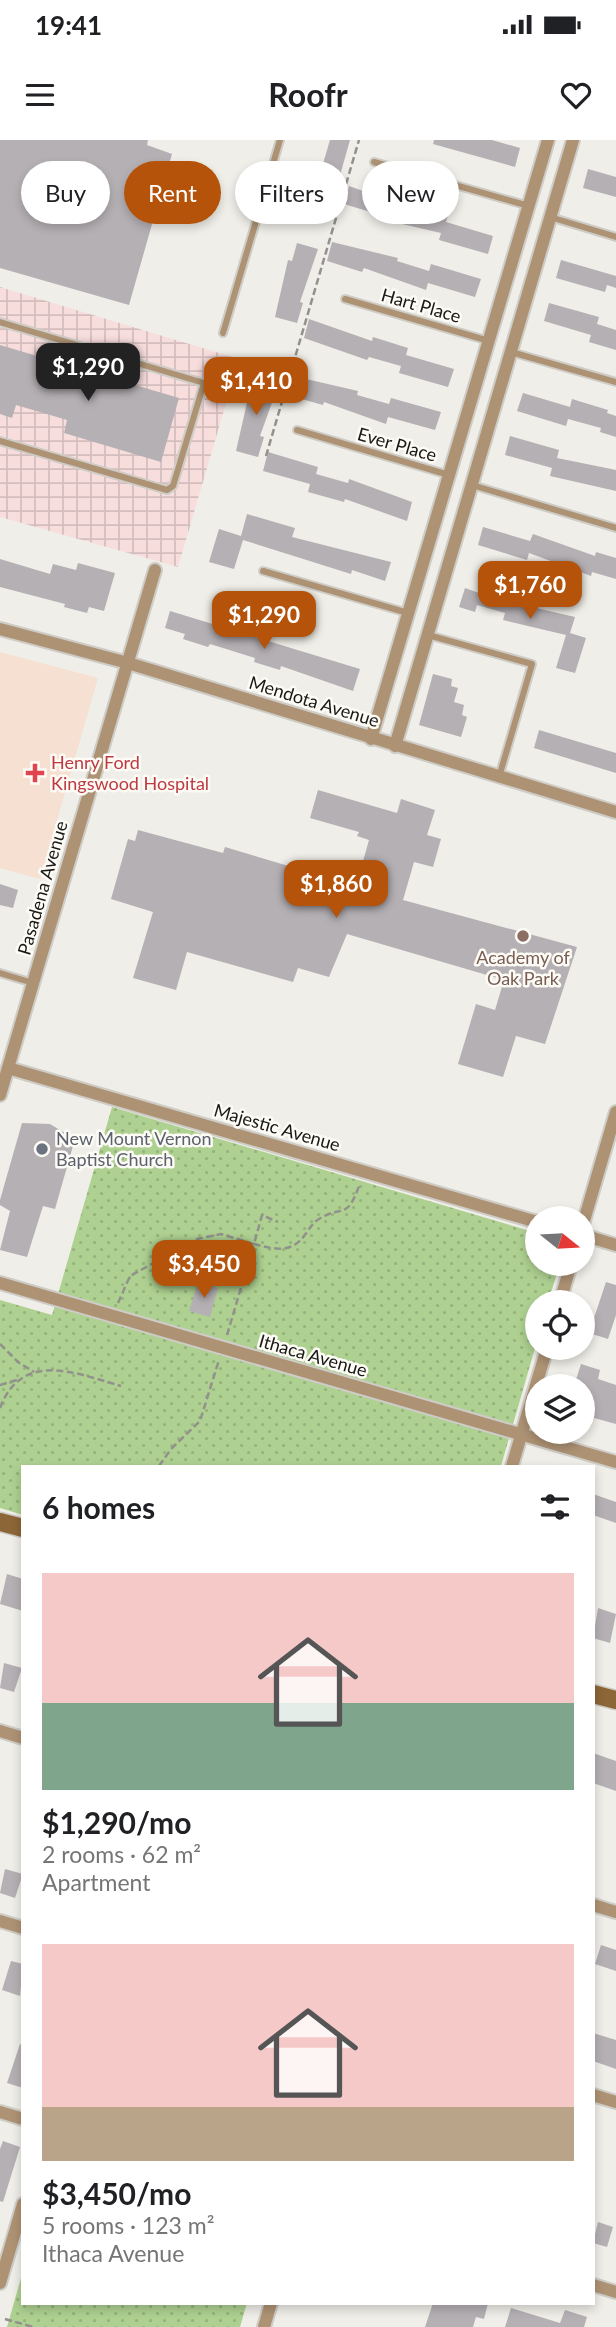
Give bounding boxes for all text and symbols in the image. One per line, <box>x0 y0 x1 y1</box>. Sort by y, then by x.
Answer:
text: 19:41 <box>35 9 102 41</box>
text: Roofr <box>268 75 348 114</box>
icon: menu <box>21 76 59 114</box>
icon: heart <box>557 76 595 114</box>
chip: Buy <box>21 161 110 224</box>
chip: Rent <box>124 161 221 224</box>
chip: Filters <box>235 161 348 224</box>
chip: New <box>362 161 459 224</box>
street label: Hart Place <box>379 283 464 327</box>
pin: $1,290 <box>31 344 145 403</box>
text: $1,290 <box>52 352 124 380</box>
pin: $1,410 <box>199 358 313 417</box>
text: $1,410 <box>220 366 292 394</box>
street label: Ever Place <box>355 422 439 466</box>
pin: $1,760 <box>473 561 587 621</box>
text: $1,760 <box>494 570 566 598</box>
pin: $1,290 <box>207 592 321 651</box>
text: $1,290 <box>228 600 300 628</box>
street label: Mendota Avenue <box>246 671 382 731</box>
place label: Henry Ford Kingswood Hospital <box>51 751 209 794</box>
marker: Henry Ford Kingswood Hospital <box>25 763 45 783</box>
street label: Pasadena Avenue <box>12 818 72 957</box>
pin: $1,860 <box>279 860 393 920</box>
text: $1,860 <box>300 869 372 897</box>
marker: Academy of Oak Park <box>515 928 531 944</box>
place label: Academy of Oak Park <box>476 946 570 989</box>
street label: Majestic Avenue <box>212 1099 343 1156</box>
place label: New Mount Vernon Baptist Church <box>56 1127 211 1170</box>
marker: New Mount Vernon Baptist Church <box>34 1141 50 1157</box>
north arrow <box>525 1206 595 1276</box>
map controls <box>525 1206 595 1444</box>
pin: $3,450 <box>147 1240 261 1300</box>
text: $3,450 <box>168 1249 240 1277</box>
button: locate <box>525 1290 595 1360</box>
street label: Ithaca Avenue <box>257 1329 370 1381</box>
button: layers <box>525 1374 595 1444</box>
icon: filters <box>536 1488 574 1526</box>
text: 6 homes <box>42 1489 155 1525</box>
icon: home <box>245 1619 371 1745</box>
text: $1,290/mo <box>42 1804 191 1840</box>
text: 2 rooms · 62 m² <box>42 1840 201 1868</box>
text: Apartment <box>42 1868 150 1896</box>
icon: home <box>245 1990 371 2116</box>
text: $3,450/mo <box>42 2175 191 2211</box>
text: 5 rooms · 123 m² <box>42 2211 214 2239</box>
text: Ithaca Avenue <box>42 2239 184 2267</box>

